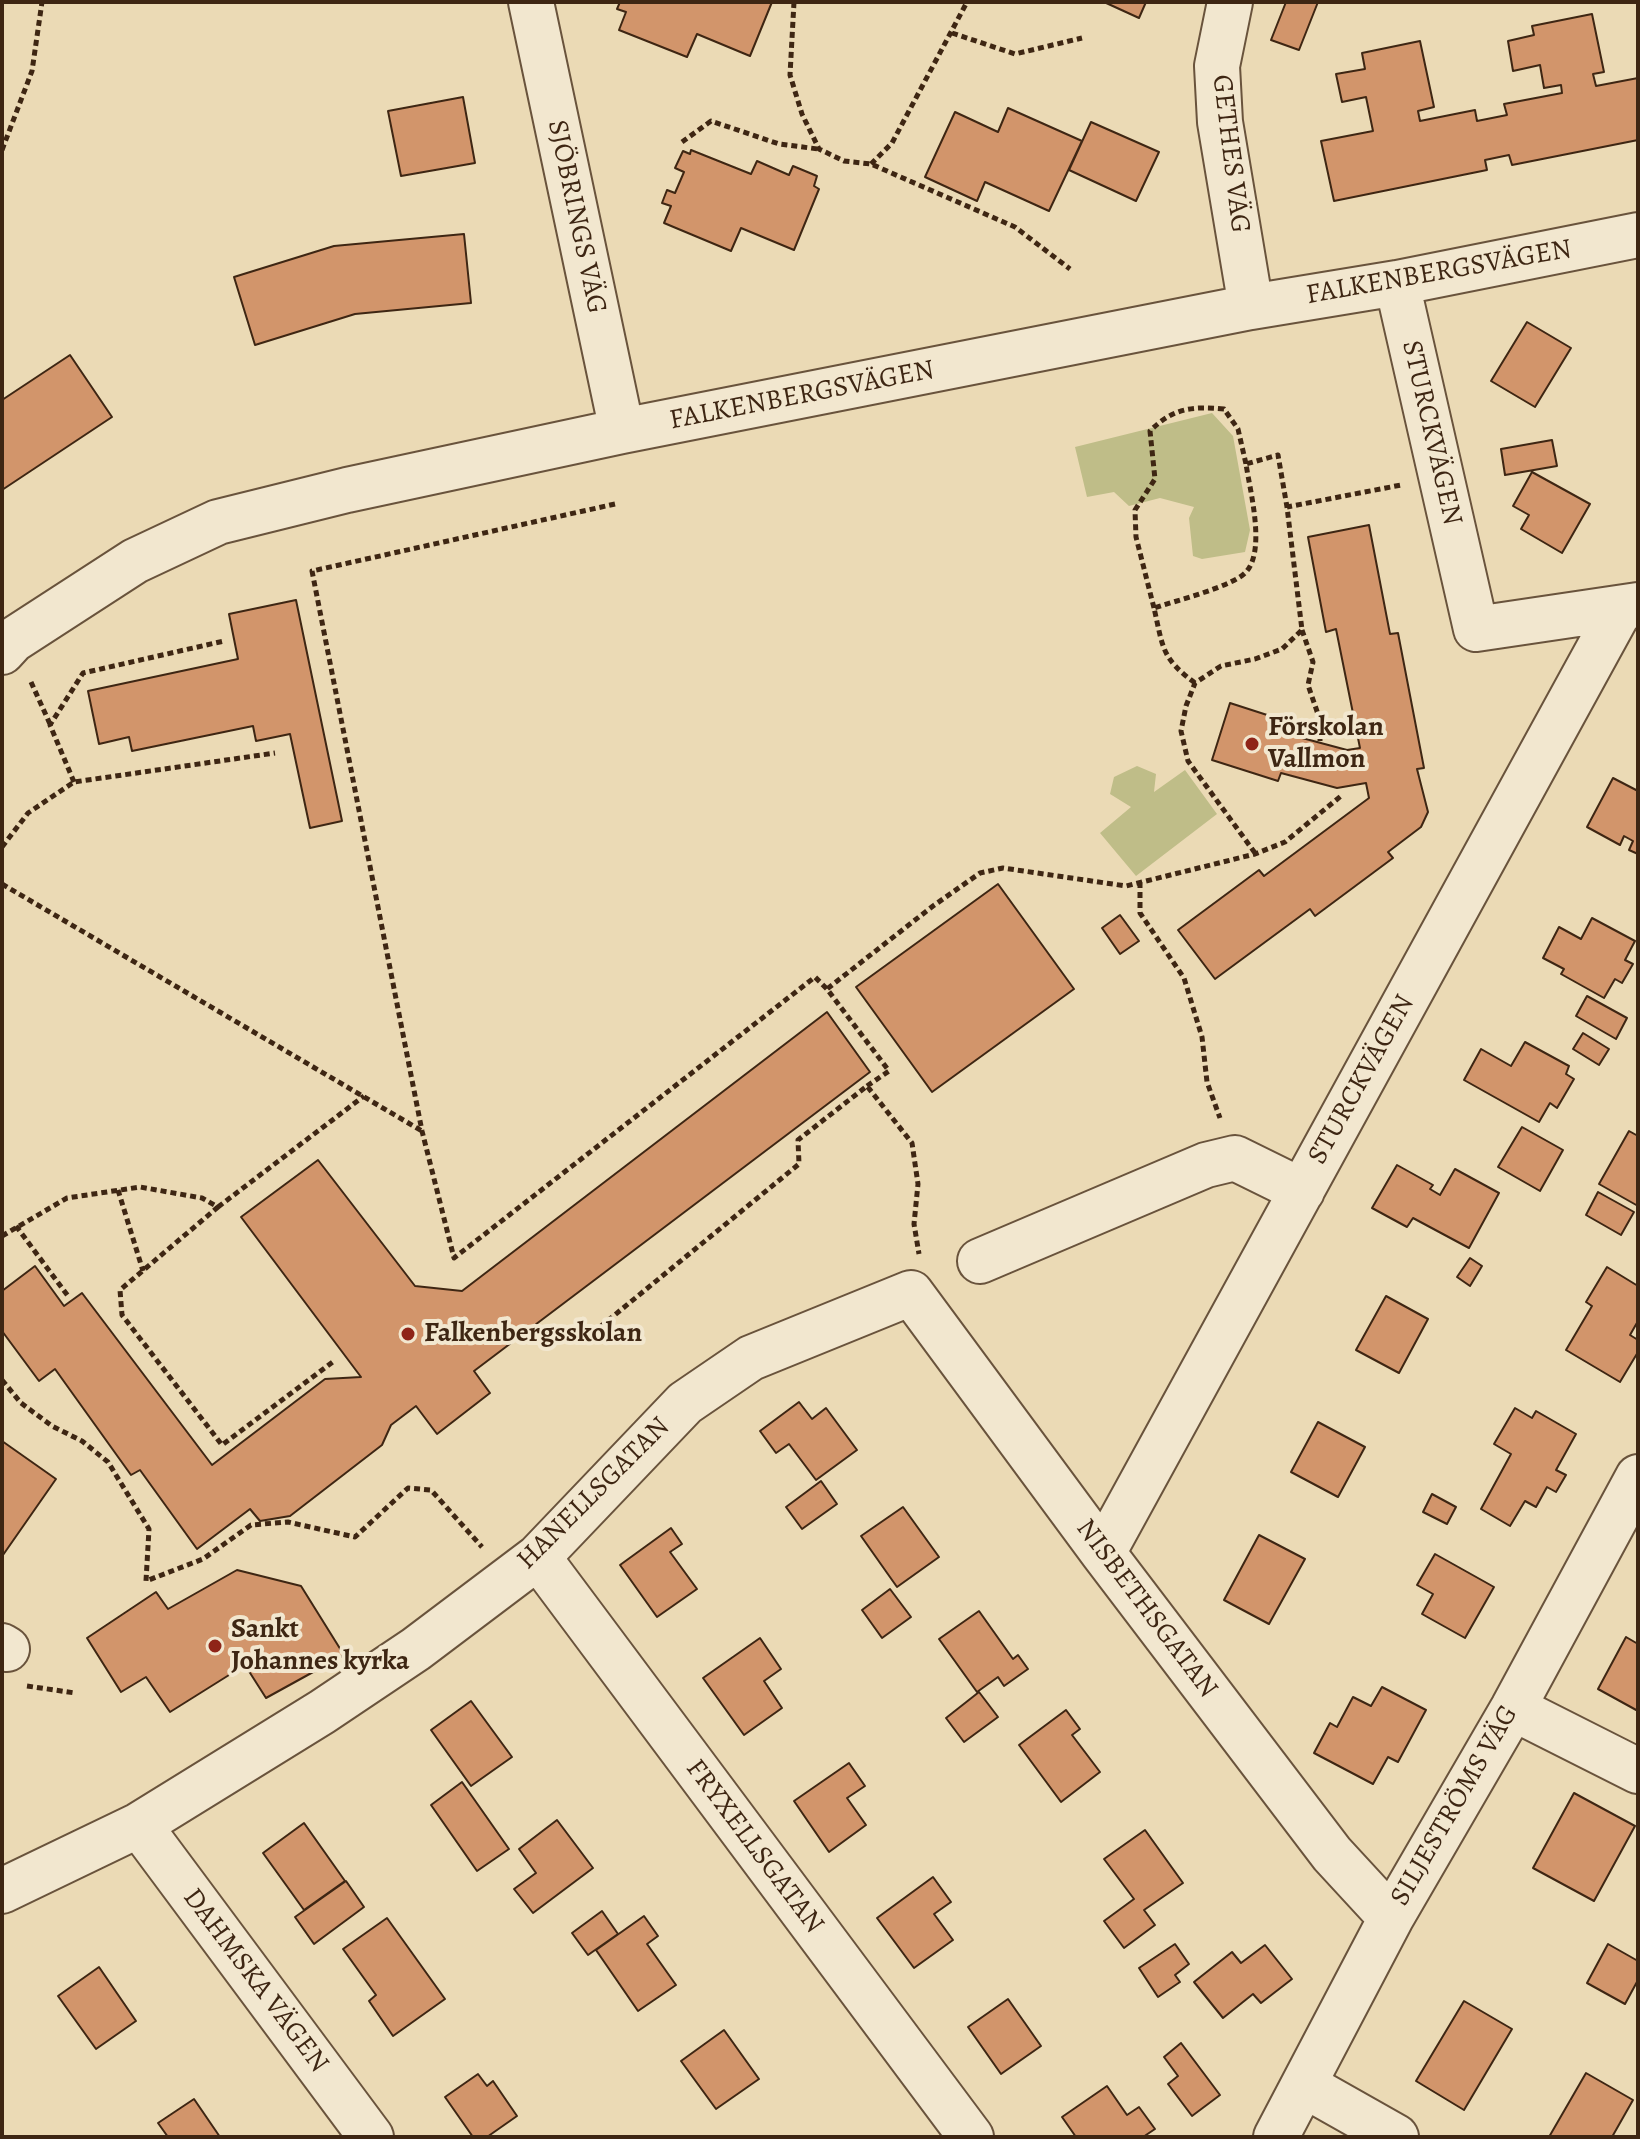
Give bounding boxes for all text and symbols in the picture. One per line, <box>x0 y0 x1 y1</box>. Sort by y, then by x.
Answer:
street label: GETHES VÄG <box>1204 73 1256 235</box>
street label: SJÖBRINGS VÄG <box>539 117 613 317</box>
street label: FALKENBERGSVÄGEN <box>1304 233 1574 313</box>
street label: STURCKVÄGEN <box>1393 337 1469 529</box>
street label: FALKENBERGSVÄGEN <box>667 354 937 438</box>
place label: Förskolan Vallmon <box>1268 711 1384 777</box>
marker: Förskolan Vallmon <box>1243 735 1261 753</box>
street label: STURCKVÄGEN <box>1302 989 1422 1171</box>
place label: Falkenbergsskolan <box>424 1317 642 1351</box>
marker: Falkenbergsskolan <box>399 1325 417 1343</box>
street label: HANELLSGATAN <box>511 1411 677 1577</box>
street label: NISBETHSGATAN <box>1068 1513 1224 1705</box>
place label: Sankt Johannes kyrka <box>231 1613 410 1679</box>
marker: Sankt Johannes kyrka <box>206 1637 224 1655</box>
street label: SILJESTRÖMS VÄG <box>1384 1700 1526 1912</box>
street label: FRYXELLSGATAN <box>678 1753 830 1941</box>
street label: DAHMSKA VÄGEN <box>175 1882 335 2080</box>

